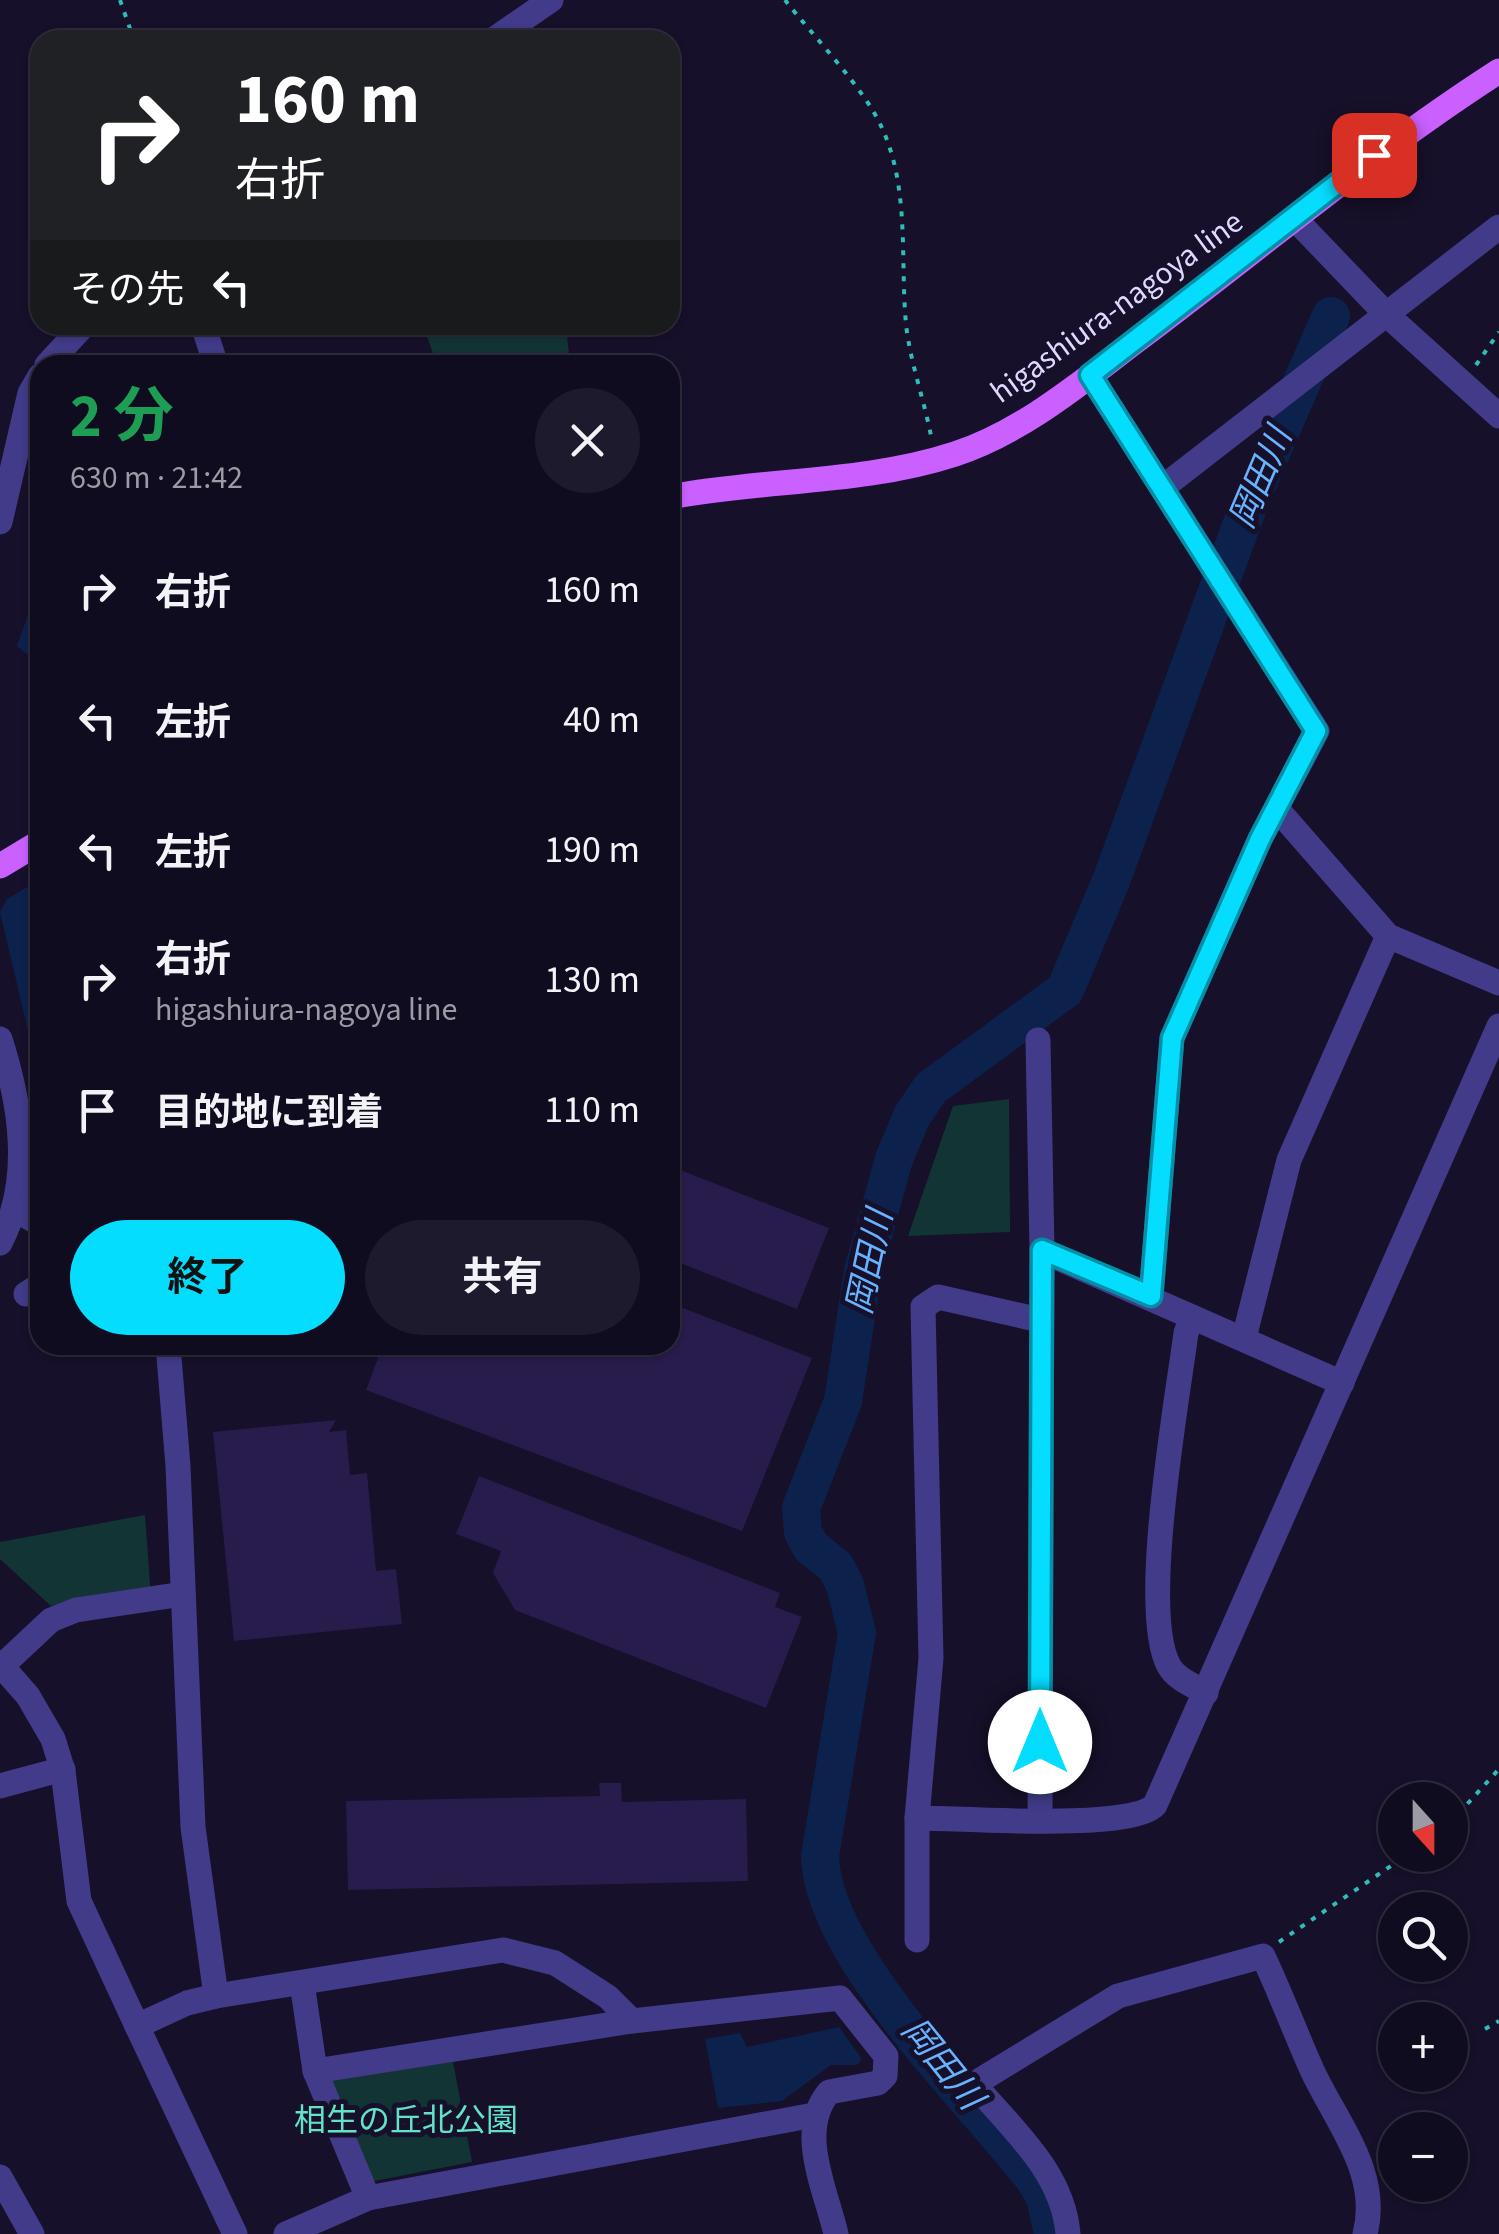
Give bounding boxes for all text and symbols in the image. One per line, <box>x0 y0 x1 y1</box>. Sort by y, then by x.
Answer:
text: 160 m <box>235 50 420 150</box>
icon: right <box>70 70 200 200</box>
pin <box>1332 113 1417 198</box>
icon: arrive <box>1347 128 1402 183</box>
text: 右折 <box>235 149 325 213</box>
street label: higashiura-nagoya line <box>981 200 1253 414</box>
icon: left <box>204 260 259 315</box>
text: その先 <box>70 263 184 317</box>
text: 2 分 <box>70 375 174 460</box>
button: close <box>535 388 640 493</box>
water label: 岡田川 <box>1217 416 1306 536</box>
text: 630 m · 21:42 <box>70 455 243 501</box>
icon: right <box>70 563 125 618</box>
text: 160 m <box>544 563 640 617</box>
text: 右折 <box>155 566 231 620</box>
icon: left <box>70 693 125 748</box>
text: 40 m <box>563 693 640 747</box>
text: 左折 <box>155 696 231 750</box>
icon: left <box>70 823 125 878</box>
text: 190 m <box>544 823 640 877</box>
text: 左折 <box>155 826 231 880</box>
text: 右折 <box>155 933 231 987</box>
icon: right <box>70 953 125 1008</box>
text: 130 m <box>544 953 640 1007</box>
text: higashiura-nagoya line <box>155 987 457 1033</box>
icon: arrive <box>70 1083 125 1138</box>
text: 110 m <box>544 1083 640 1137</box>
text: 目的地に到着 <box>155 1086 383 1140</box>
water label: 岡田川 <box>835 1202 906 1319</box>
button: 終了 <box>70 1220 345 1335</box>
button: 共有 <box>365 1220 640 1335</box>
position arrow <box>988 1690 1092 1794</box>
north arrow <box>1378 1782 1468 1872</box>
map controls <box>1378 1782 1468 2202</box>
button: search <box>1378 1892 1468 1982</box>
button: + <box>1378 2002 1468 2092</box>
water label: 岡田川 <box>890 2007 997 2124</box>
park label: 相生の丘北公園 <box>294 2098 518 2144</box>
button: − <box>1378 2112 1468 2202</box>

